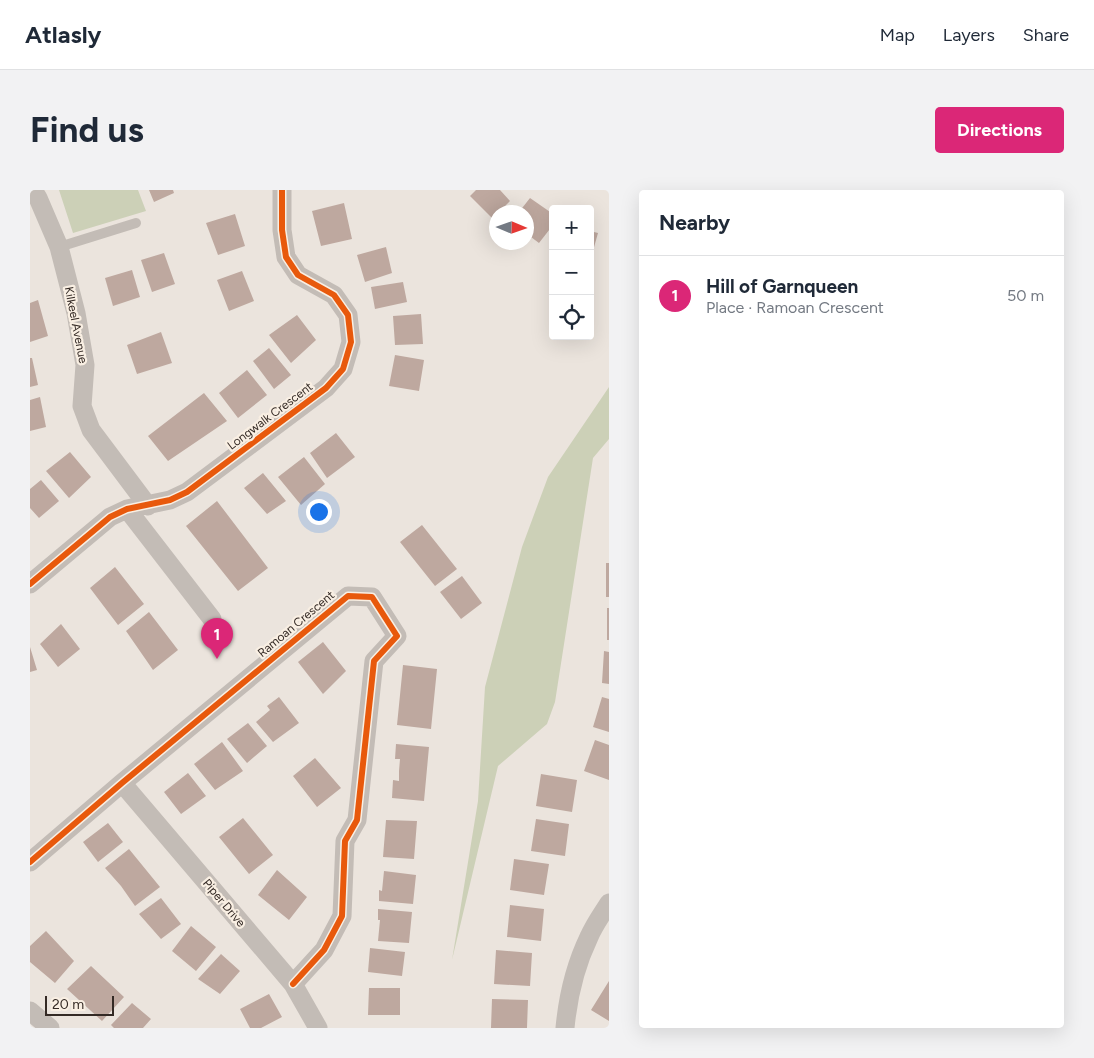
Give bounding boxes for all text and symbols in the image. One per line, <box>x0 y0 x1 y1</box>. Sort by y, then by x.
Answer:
text: Atlasly <box>25 20 101 49</box>
text: Map <box>880 24 915 46</box>
text: Layers <box>943 24 995 46</box>
text: Share <box>1023 24 1069 46</box>
button: Directions <box>935 107 1064 153</box>
text: Find us <box>30 109 144 151</box>
north arrow <box>489 205 534 250</box>
map controls <box>549 205 594 340</box>
button: + <box>549 205 594 250</box>
text: Nearby <box>659 210 730 235</box>
button: − <box>549 250 594 295</box>
text: Hill of Garnqueen <box>706 275 858 298</box>
street label: Kilkeel Avenue <box>62 286 90 365</box>
text: 1 <box>672 286 678 305</box>
text: 50 m <box>1007 286 1044 305</box>
button: locate <box>549 295 594 340</box>
text: Place · Ramoan Crescent <box>706 298 884 317</box>
street label: Longwalk Crescent <box>225 379 316 453</box>
your location <box>306 499 332 525</box>
street label: Ramoan Crescent <box>255 588 338 660</box>
pin: 1 <box>201 618 233 659</box>
street label: Piper Drive <box>200 876 248 930</box>
scale bar <box>45 993 114 1016</box>
text: 20 m <box>52 996 84 1013</box>

